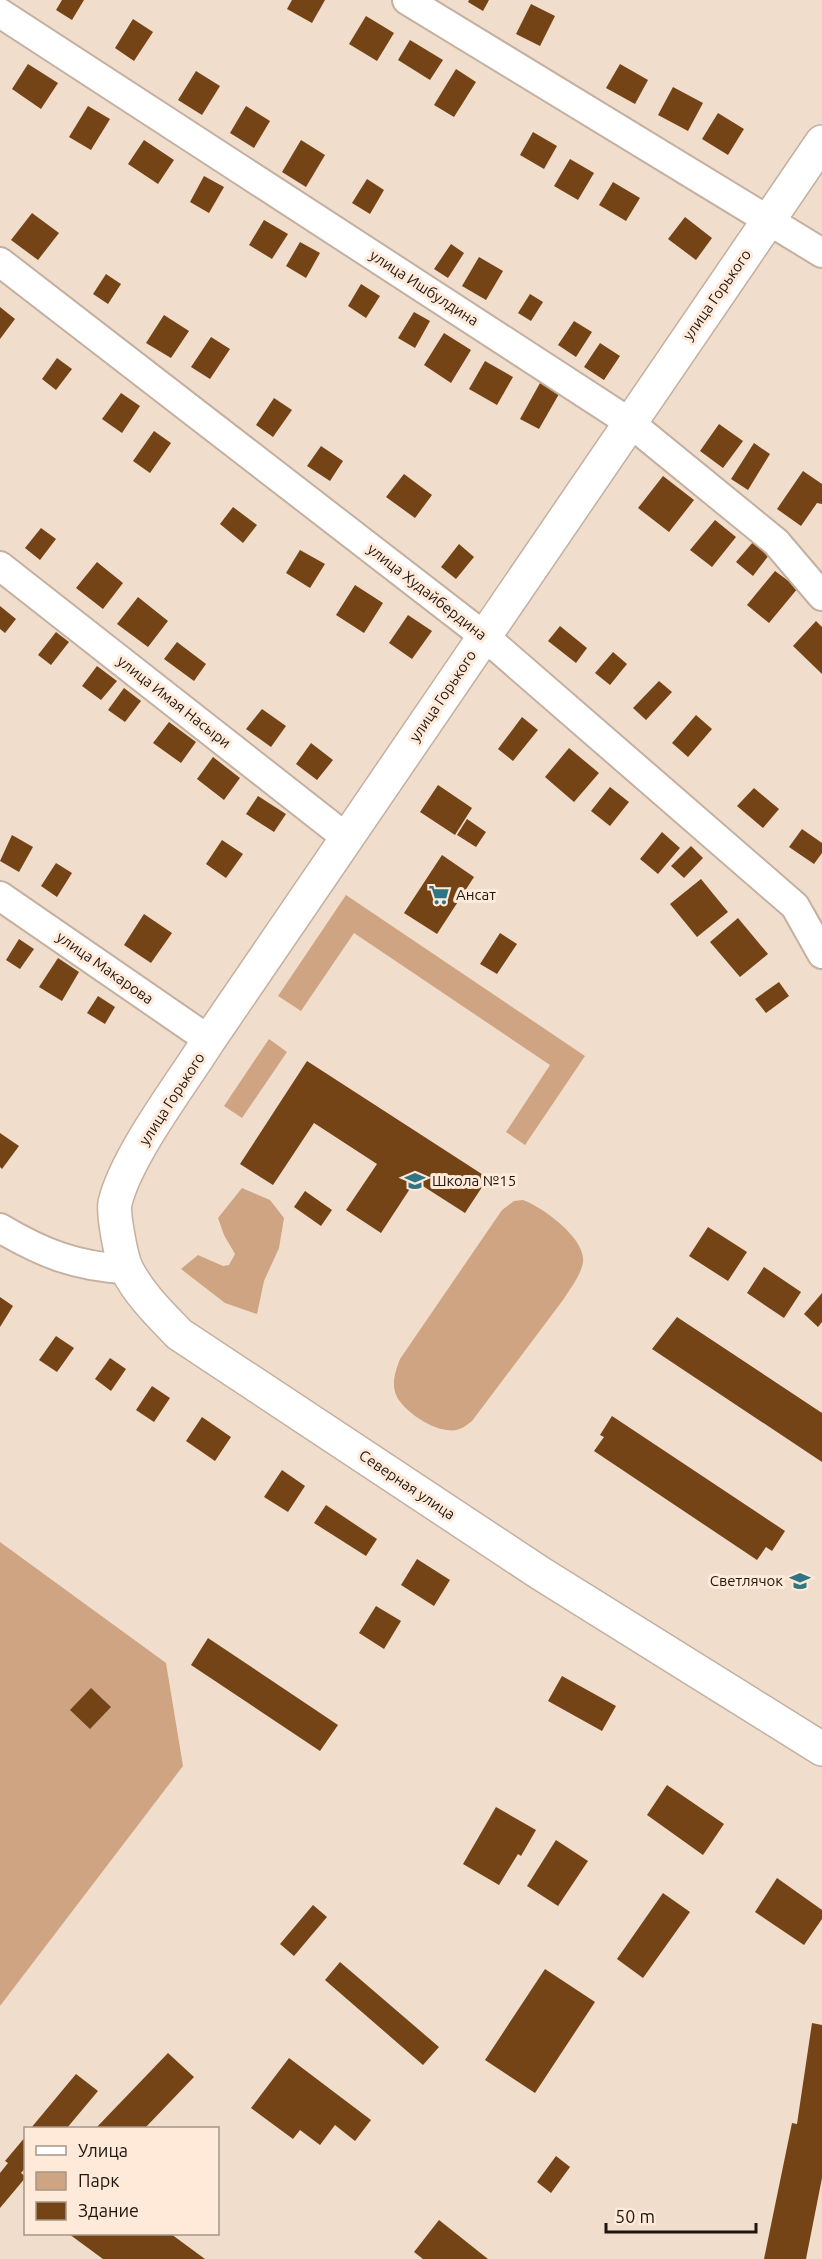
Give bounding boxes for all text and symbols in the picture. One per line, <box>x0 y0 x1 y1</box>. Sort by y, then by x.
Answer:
street label: улица Ишбулдина <box>367 246 482 329</box>
street label: улица Горького <box>679 246 754 343</box>
street label: улица Худайбердина <box>365 540 490 643</box>
street label: улица Горького <box>406 647 479 745</box>
street label: улица Имая Насыри <box>114 652 234 751</box>
supermarket icon: Ансат <box>427 883 451 907</box>
place label: Ансат <box>456 886 496 903</box>
street label: улица Макарова <box>54 928 157 1007</box>
street label: улица Горького <box>135 1049 208 1148</box>
school or university icon: Школа №15 <box>403 1169 427 1193</box>
place label: Школа №15 <box>432 1172 516 1189</box>
street label: Северная улица <box>356 1446 458 1523</box>
school or university icon: Светлячок <box>788 1569 812 1593</box>
place label: Светлячок <box>710 1572 783 1589</box>
legend <box>24 2127 219 2235</box>
text: Улица <box>78 2140 128 2160</box>
text: Парк <box>78 2170 119 2190</box>
scale bar <box>606 2196 756 2234</box>
text: Здание <box>78 2200 139 2220</box>
text: 50 m <box>615 2206 655 2226</box>

